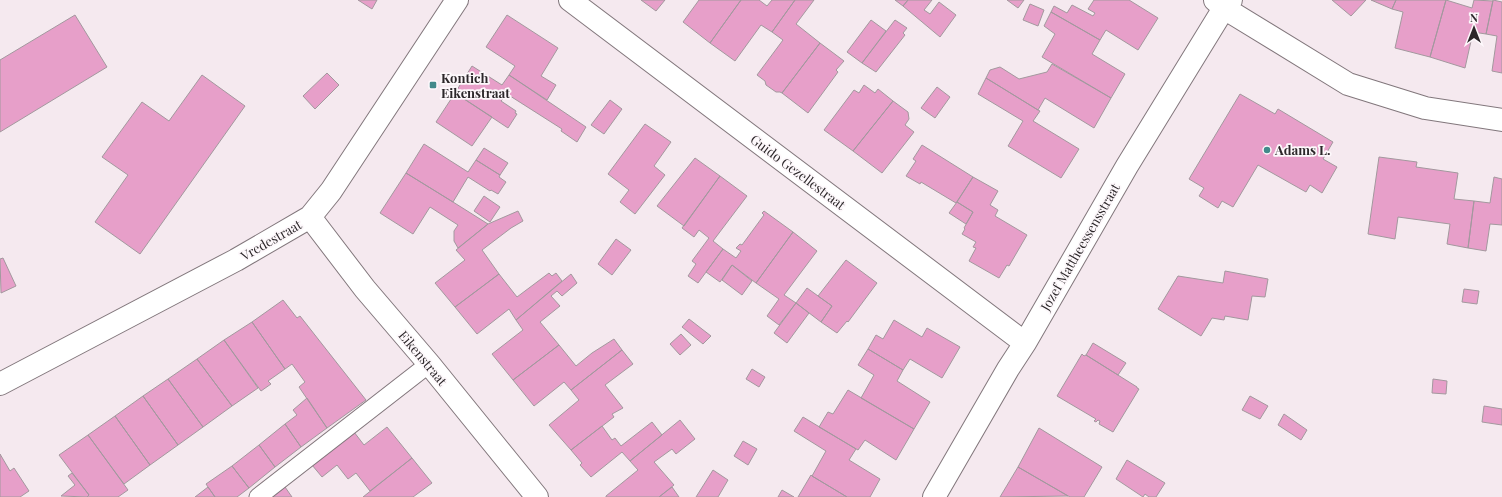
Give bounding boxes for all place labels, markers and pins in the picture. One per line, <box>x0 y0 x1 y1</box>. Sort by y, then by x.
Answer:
place label: Kontich Eikenstraat <box>441 69 510 101</box>
marker: Kontich Eikenstraat <box>428 80 438 90</box>
place label: Adams L. <box>1274 141 1330 158</box>
marker: Adams L. <box>1262 145 1272 155</box>

